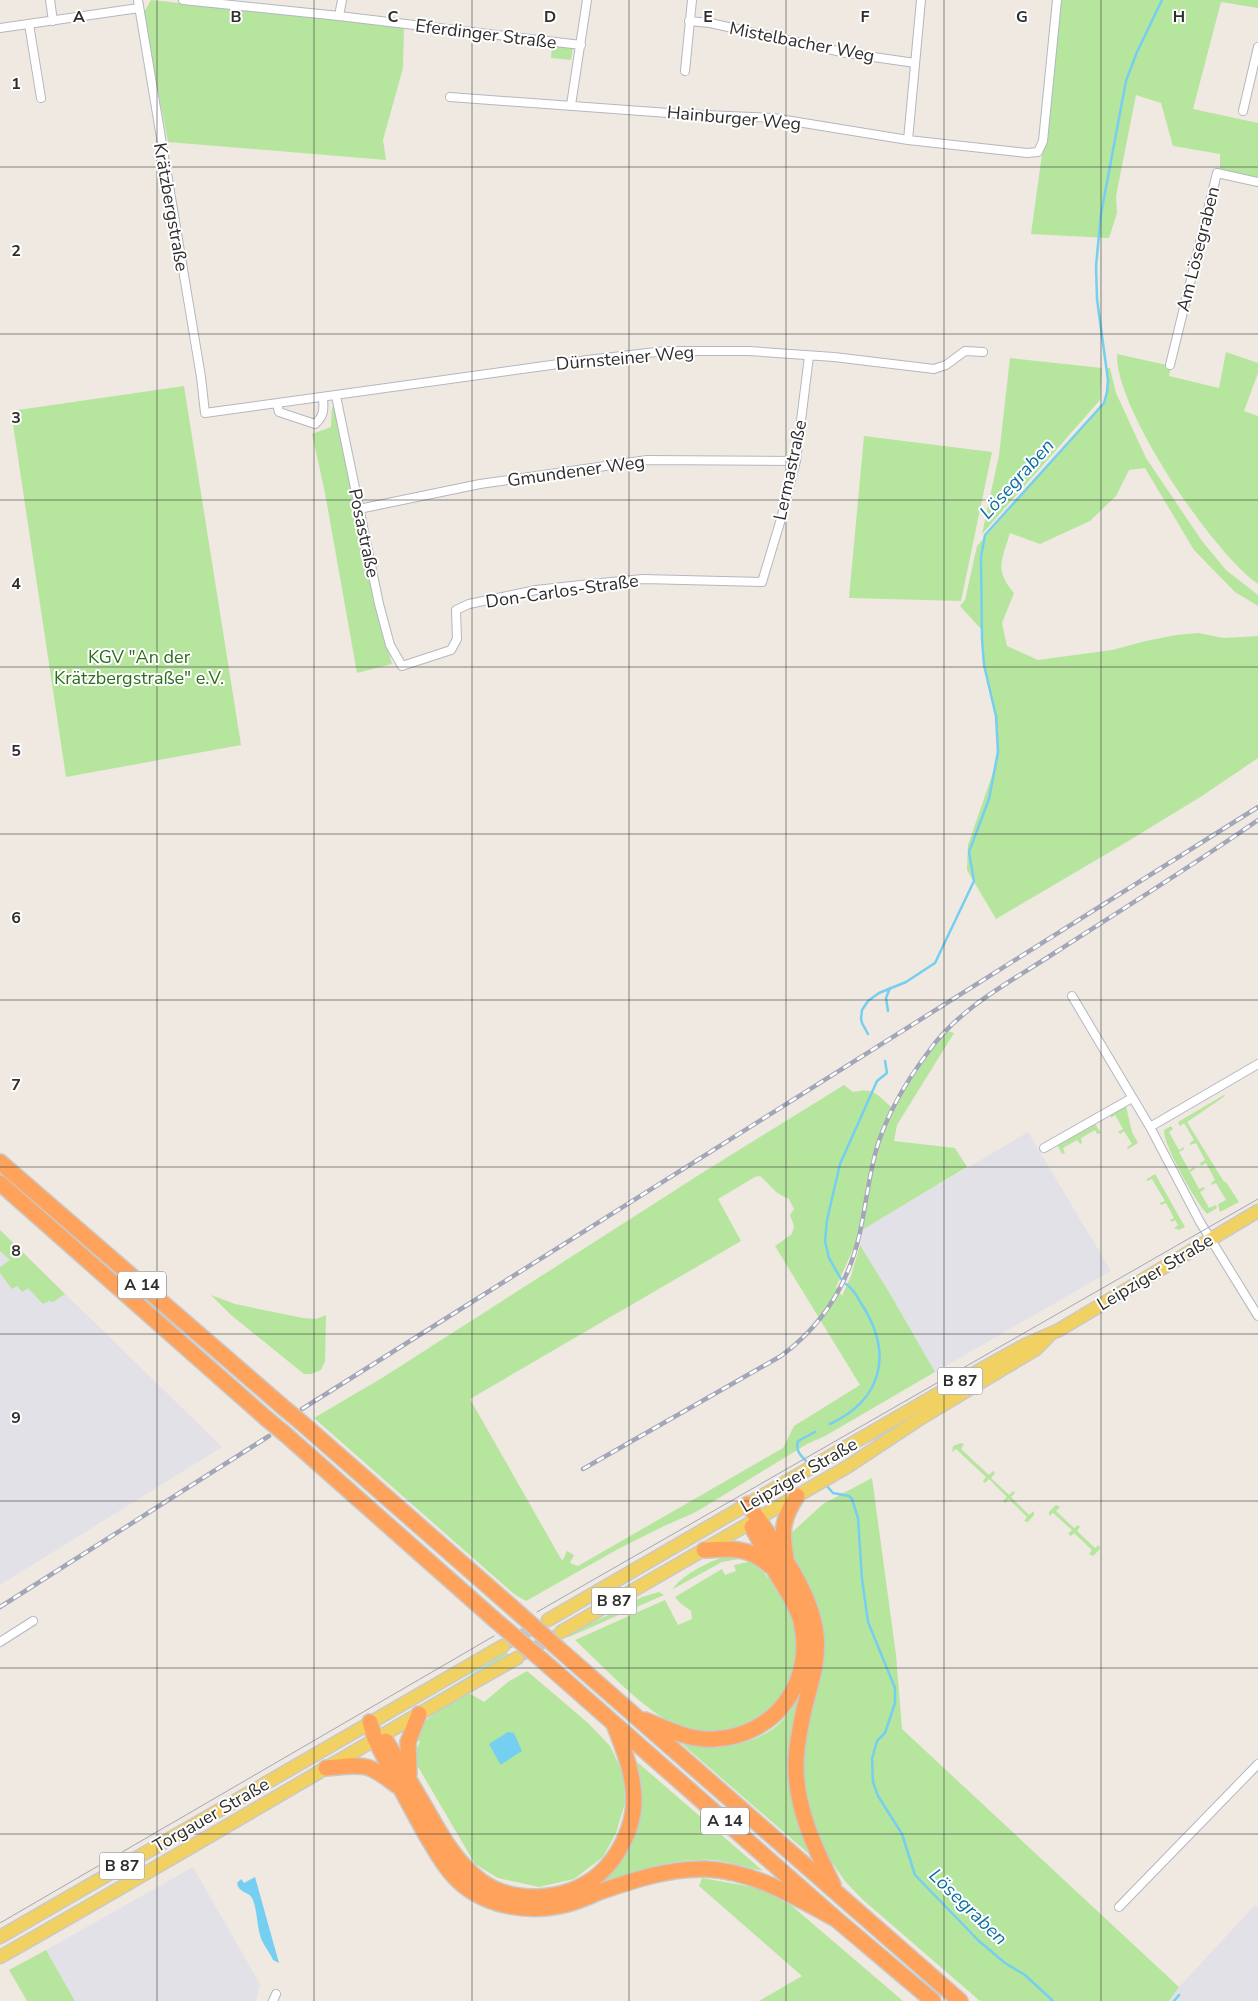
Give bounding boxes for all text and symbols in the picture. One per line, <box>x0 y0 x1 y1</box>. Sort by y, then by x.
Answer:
text: A <box>73 6 85 28</box>
text: B <box>230 6 242 28</box>
text: C <box>388 6 399 28</box>
text: D <box>544 6 556 28</box>
text: E <box>703 6 713 28</box>
text: F <box>861 6 870 28</box>
text: G <box>1016 6 1028 28</box>
text: H <box>1173 6 1185 28</box>
street label: Eferdinger Straße <box>414 13 558 55</box>
street label: Mistelbacher Weg <box>727 16 877 68</box>
text: 1 <box>11 73 21 95</box>
street label: Hainburger Weg <box>666 100 802 136</box>
street label: Krätzbergstraße <box>148 141 194 273</box>
street label: Am Lösegraben <box>1171 184 1225 314</box>
text: 2 <box>11 240 21 262</box>
street label: Dürnsteiner Weg <box>555 340 695 376</box>
text: 3 <box>11 407 21 429</box>
street label: Lermastraße <box>768 418 812 522</box>
water label: Lösegraben <box>974 433 1060 525</box>
street label: Gmundener Weg <box>506 449 646 493</box>
street label: Posastraße <box>343 486 385 580</box>
street label: Don-Carlos-Straße <box>484 568 640 614</box>
text: 4 <box>11 573 21 595</box>
park label: KGV "An der Krätzbergstraße" e.V. <box>54 645 224 690</box>
text: 5 <box>11 740 21 762</box>
text: 6 <box>11 907 21 929</box>
text: 7 <box>11 1074 21 1096</box>
street label: Leipziger Straße <box>1093 1228 1217 1316</box>
text: 8 <box>11 1240 21 1262</box>
road number: A 14 <box>118 1272 166 1298</box>
road number: B 87 <box>938 1368 982 1394</box>
text: 9 <box>11 1407 21 1429</box>
street label: Leipziger Straße <box>736 1432 862 1518</box>
road number: B 87 <box>592 1588 636 1614</box>
street label: Torgauer Straße <box>148 1772 274 1858</box>
road number: A 14 <box>701 1808 749 1834</box>
road number: B 87 <box>100 1852 144 1880</box>
water label: Lösegraben <box>923 1863 1013 1951</box>

